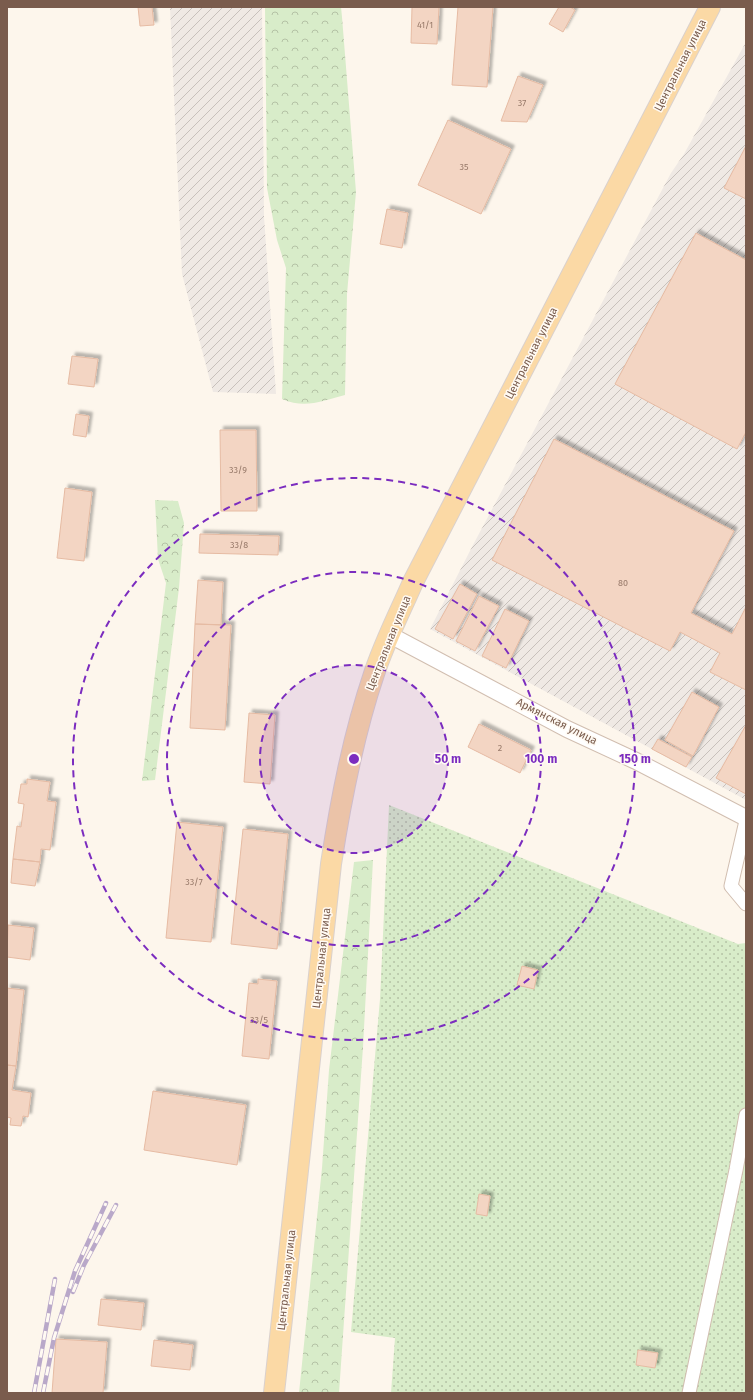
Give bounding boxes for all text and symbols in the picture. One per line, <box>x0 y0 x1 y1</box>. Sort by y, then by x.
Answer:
street label: Центральная улица <box>652 17 709 113</box>
house number: 41/1 <box>417 20 433 30</box>
house number: 37 <box>518 98 526 108</box>
house number: 35 <box>459 162 469 172</box>
street label: Центральная улица <box>503 305 560 401</box>
house number: 33/9 <box>229 465 247 475</box>
house number: 33/8 <box>230 540 248 550</box>
house number: 80 <box>618 578 628 588</box>
street label: Центральная улица <box>363 594 413 693</box>
street label: Армянская улица <box>514 695 599 747</box>
house number: 2 <box>498 743 502 753</box>
centre of rings <box>347 752 361 766</box>
text: 50 m <box>435 752 461 766</box>
text: 100 m <box>525 752 557 766</box>
text: 150 m <box>619 752 651 766</box>
house number: 33/7 <box>185 877 203 887</box>
street label: Центральная улица <box>310 907 333 1009</box>
house number: 33/5 <box>250 1015 268 1025</box>
street label: Центральная улица <box>275 1229 298 1331</box>

